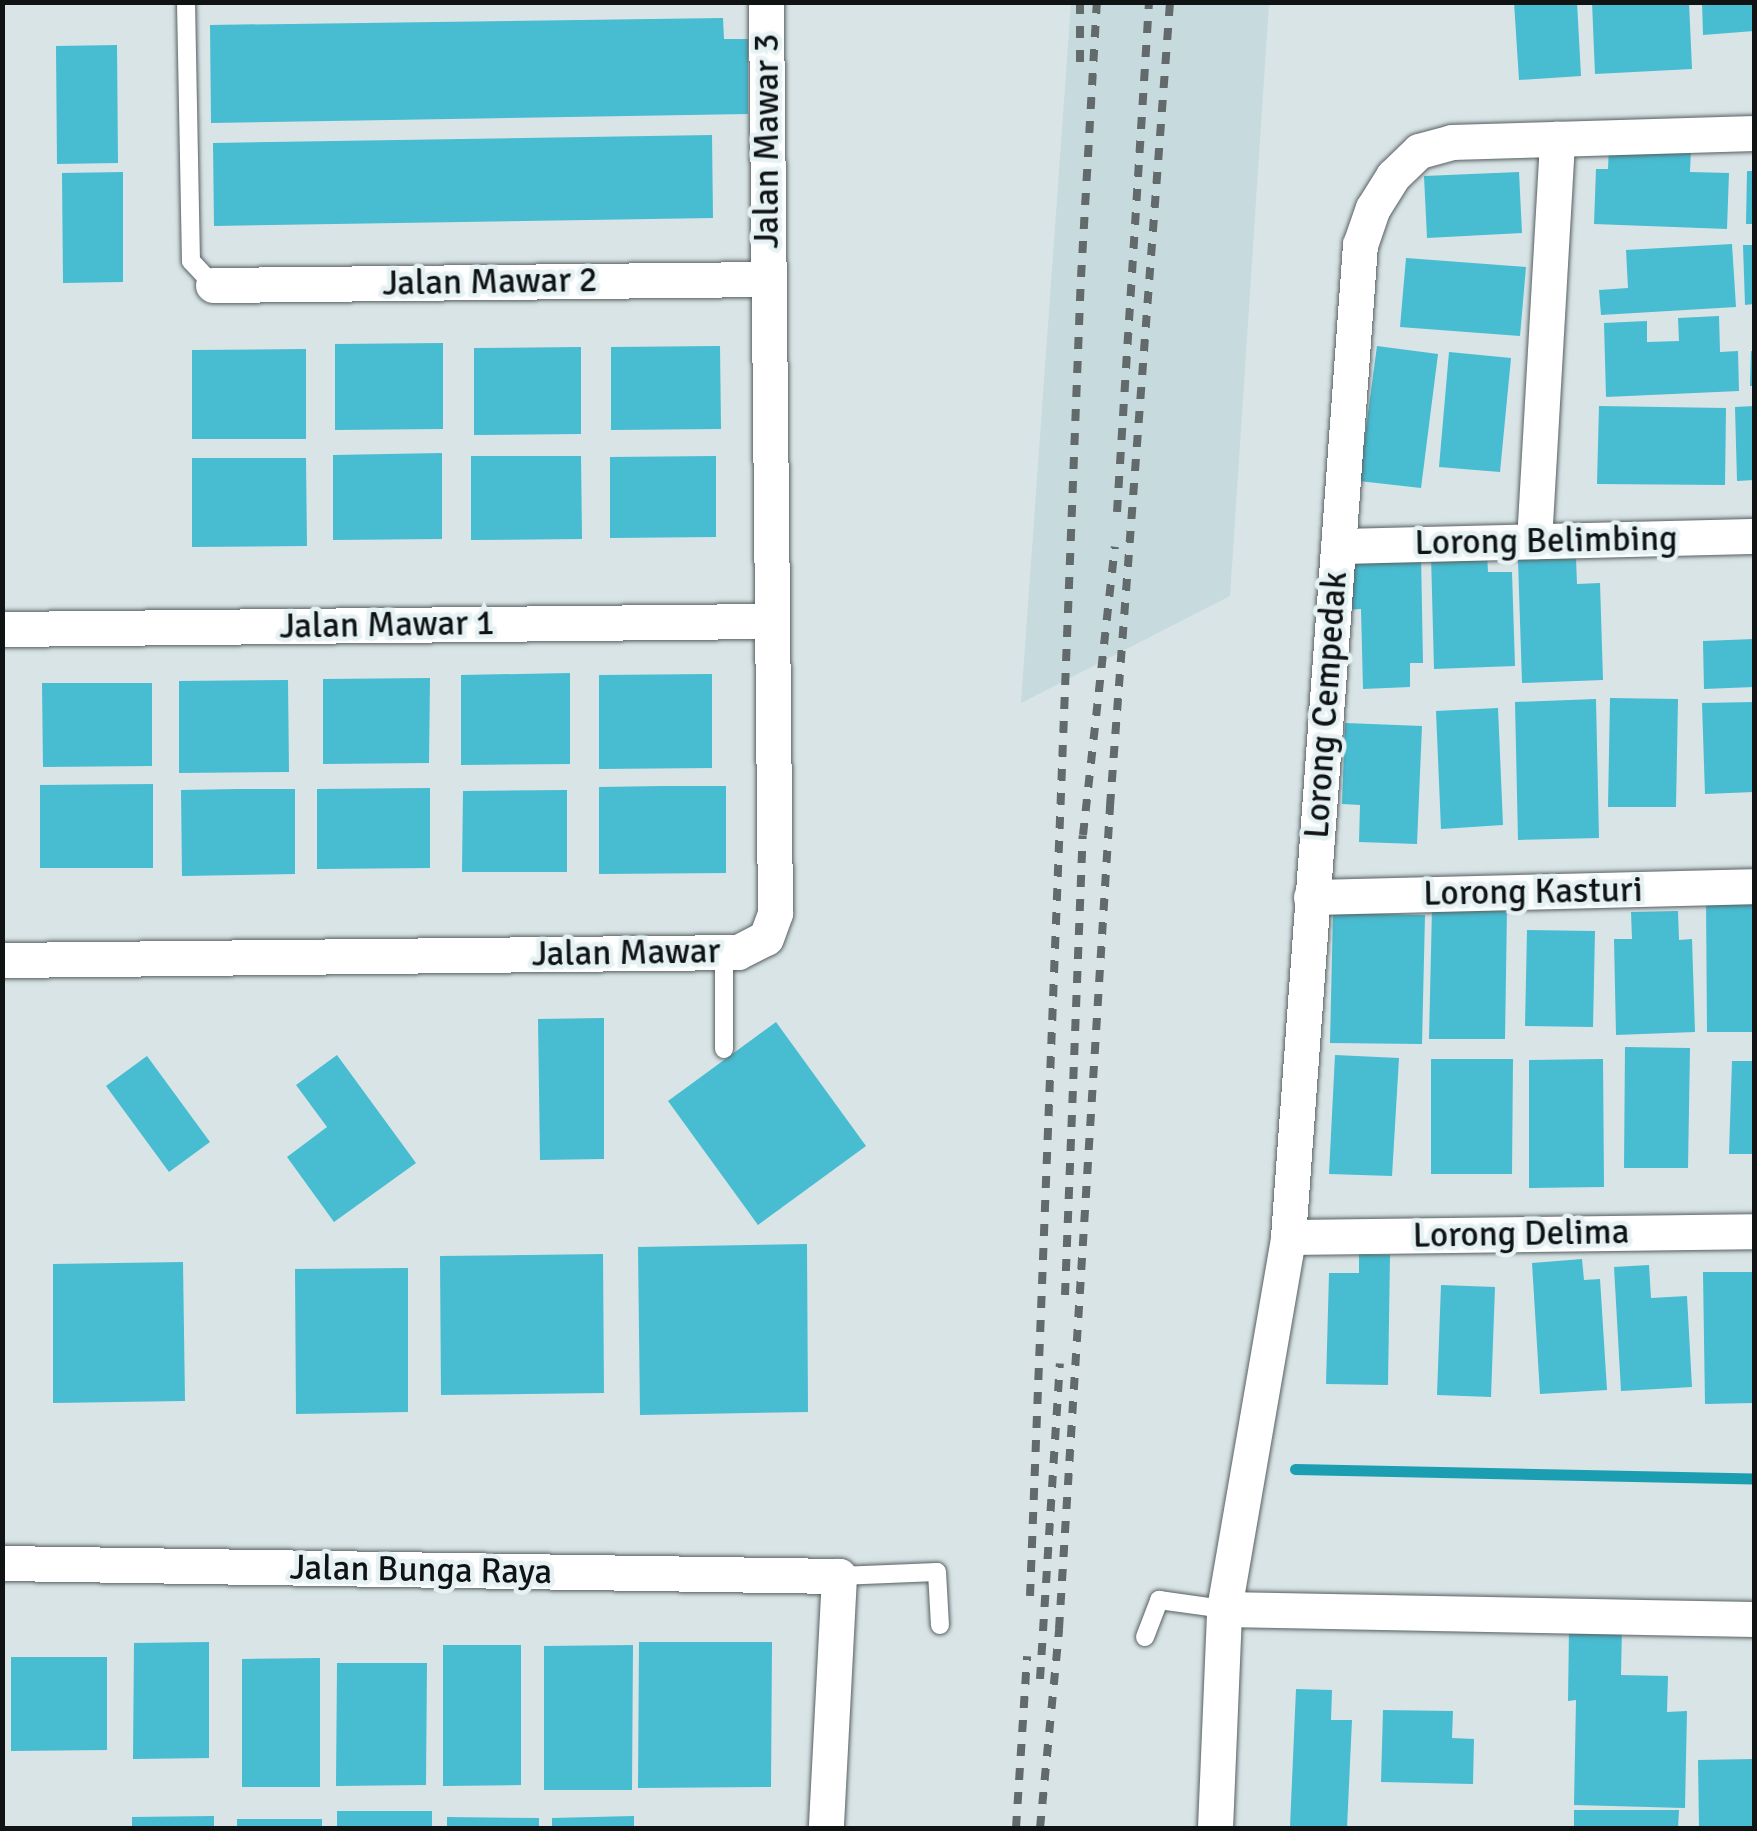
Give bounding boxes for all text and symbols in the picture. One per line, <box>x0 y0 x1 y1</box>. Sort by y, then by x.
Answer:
street label: Jalan Mawar 3 <box>746 33 788 249</box>
street label: Jalan Mawar 2 <box>382 259 598 305</box>
street label: Lorong Belimbing <box>1414 518 1678 564</box>
street label: Lorong Cempedak <box>1296 570 1356 840</box>
street label: Jalan Mawar 1 <box>279 602 495 648</box>
street label: Lorong Kasturi <box>1423 869 1643 915</box>
street label: Jalan Mawar <box>531 930 721 976</box>
street label: Lorong Delima <box>1412 1211 1630 1257</box>
street label: Jalan Bunga Raya <box>289 1547 553 1593</box>

